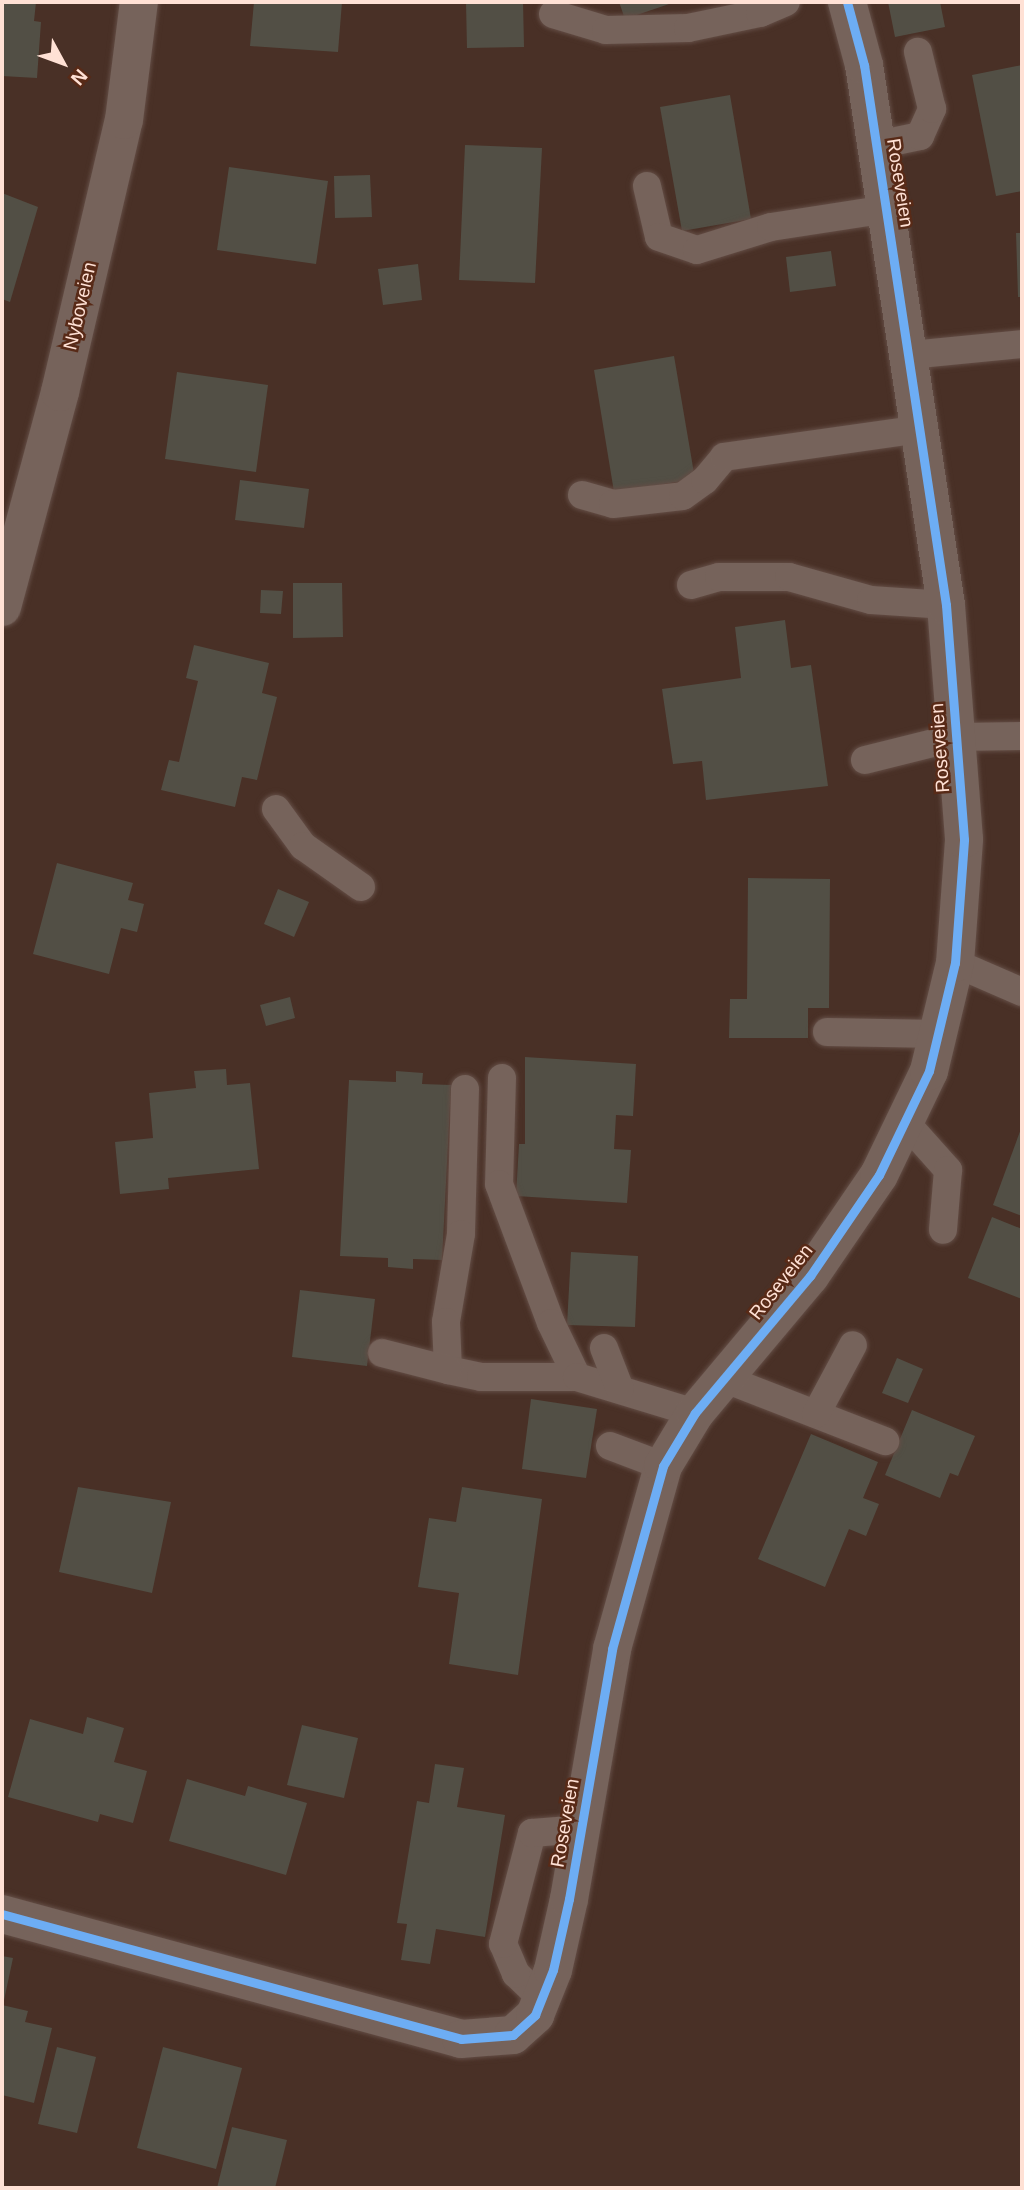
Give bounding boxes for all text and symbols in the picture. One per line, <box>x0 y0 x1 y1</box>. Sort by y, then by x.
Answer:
north arrow <box>28 28 98 98</box>
text: N <box>67 65 92 89</box>
street label: Roseveien <box>882 137 918 229</box>
street label: Nyboveien <box>59 260 101 352</box>
street label: Roseveien <box>925 702 955 794</box>
street label: Roseveien <box>744 1240 818 1324</box>
street label: Roseveien <box>546 1777 584 1869</box>

